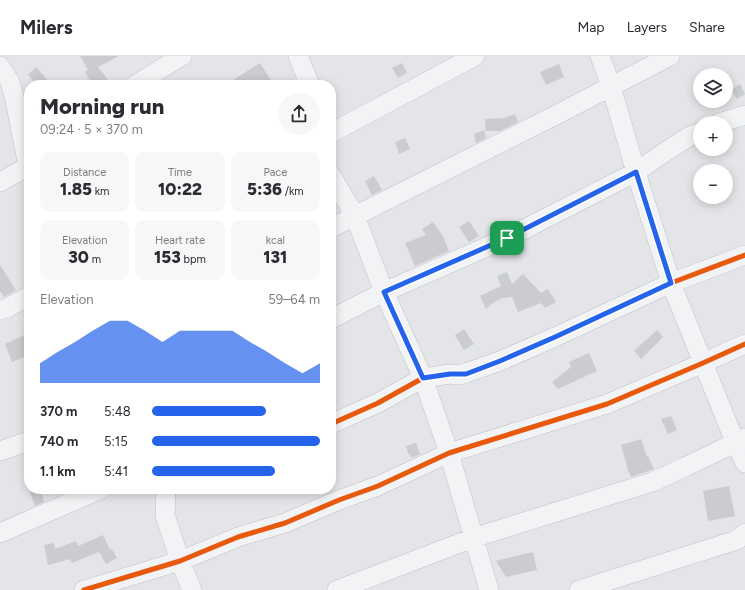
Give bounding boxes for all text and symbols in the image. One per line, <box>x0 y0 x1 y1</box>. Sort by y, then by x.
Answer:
text: Milers <box>20 16 73 39</box>
text: Map <box>577 19 605 36</box>
text: Layers <box>627 19 667 36</box>
text: Share <box>689 19 725 36</box>
map controls <box>693 68 733 204</box>
button: layers <box>693 68 733 108</box>
text: Morning run <box>40 93 164 120</box>
button: share <box>278 93 320 135</box>
button: + <box>693 116 733 156</box>
text: 09:24 · 5 × 370 m <box>40 122 143 137</box>
button: − <box>693 164 733 204</box>
text: Distance <box>63 166 106 179</box>
text: Time <box>168 166 192 179</box>
text: Pace <box>263 166 287 179</box>
text: 1.85 <box>60 179 92 199</box>
text: 10:22 <box>158 179 202 199</box>
text: 5:36 <box>247 179 282 199</box>
text: km <box>92 185 109 198</box>
text: /km <box>282 185 304 198</box>
pin <box>490 221 524 255</box>
icon: arrive <box>496 227 518 249</box>
text: Elevation <box>62 234 107 247</box>
text: Heart rate <box>155 234 205 247</box>
text: kcal <box>266 234 285 247</box>
text: 30 <box>68 247 89 267</box>
text: 153 <box>154 247 181 267</box>
text: 131 <box>263 247 287 267</box>
text: m <box>89 253 101 266</box>
text: bpm <box>181 253 206 266</box>
text: Elevation <box>40 292 93 307</box>
text: 59–64 m <box>268 292 320 307</box>
text: 370 m <box>40 404 77 419</box>
text: 5:48 <box>104 404 131 419</box>
text: 740 m <box>40 434 78 449</box>
text: 5:15 <box>104 434 128 449</box>
text: 1.1 km <box>40 464 76 479</box>
text: 5:41 <box>104 464 128 479</box>

